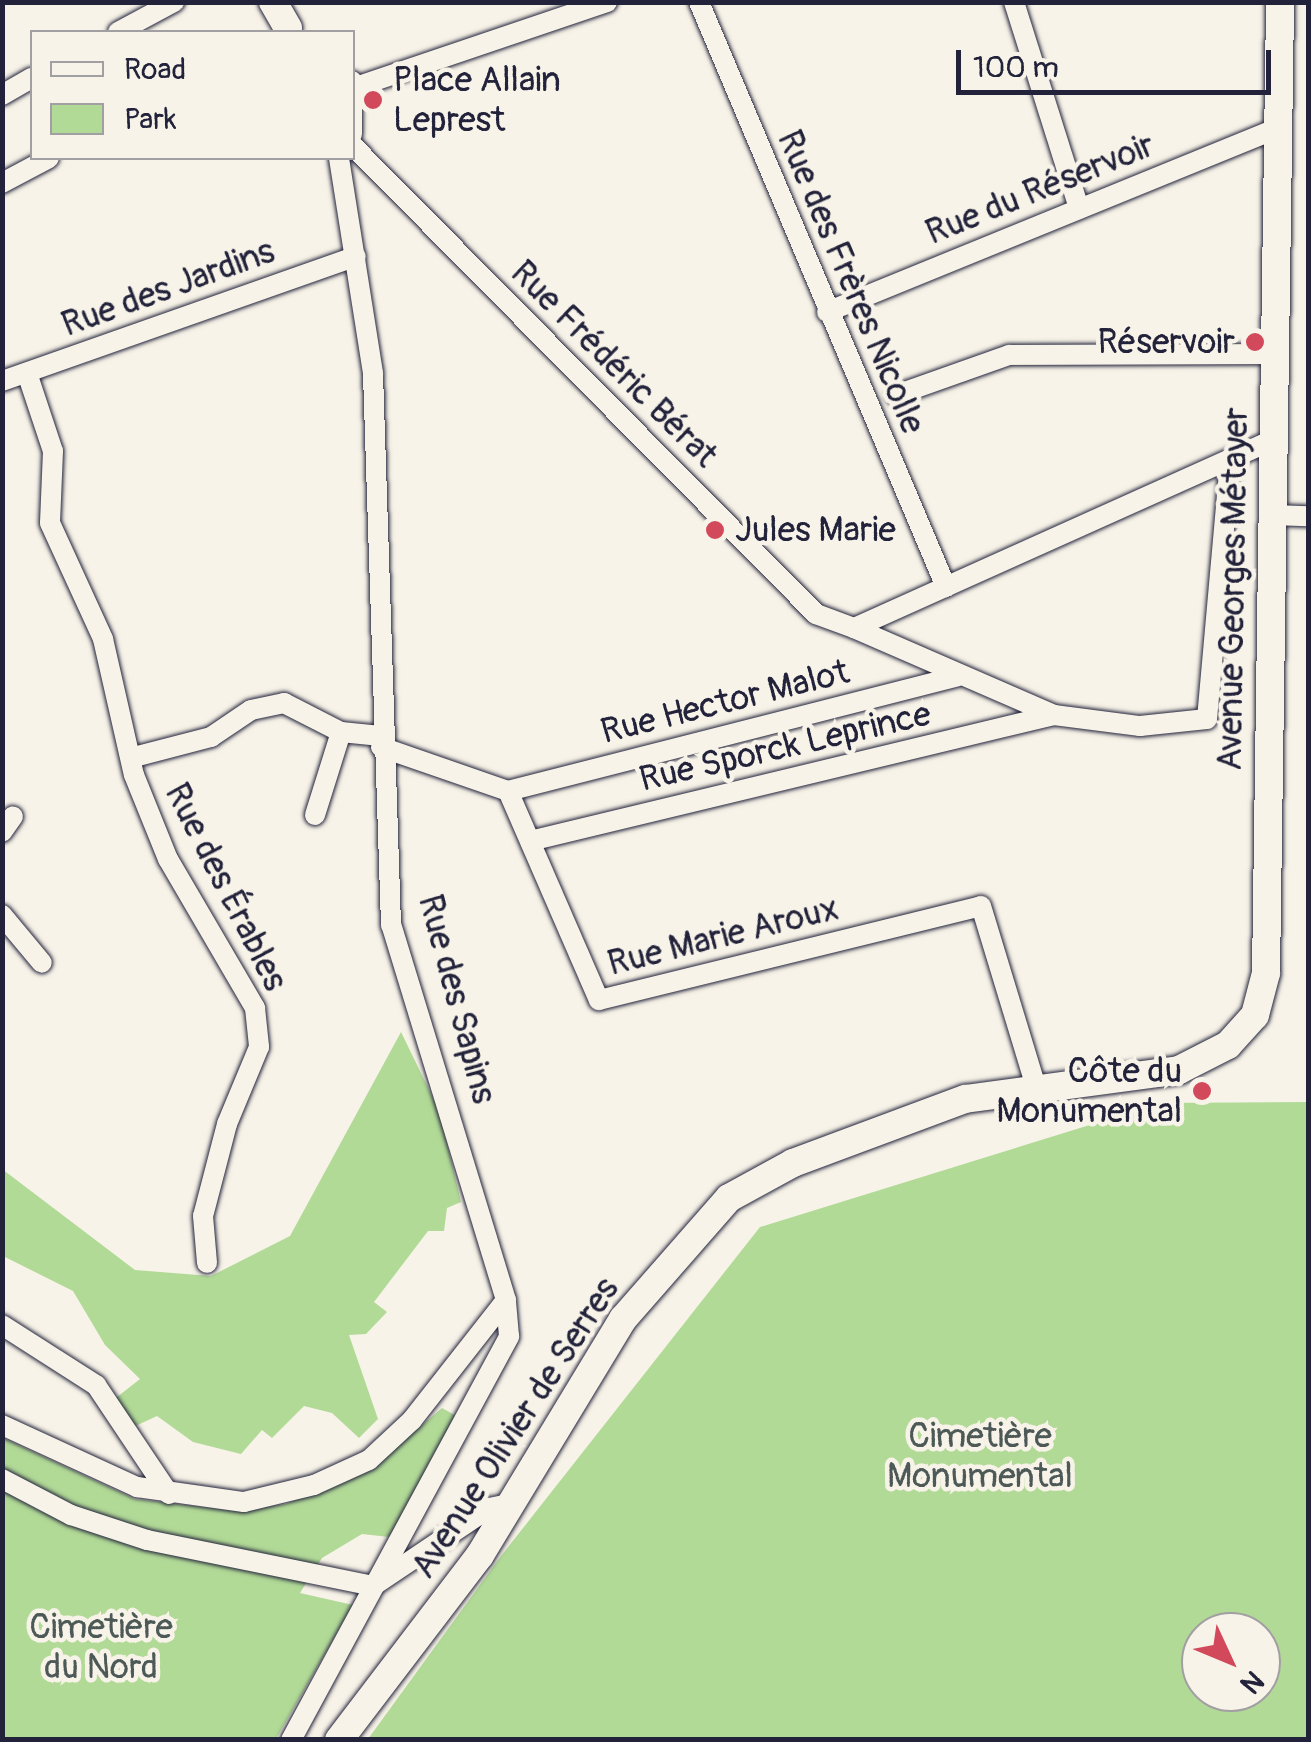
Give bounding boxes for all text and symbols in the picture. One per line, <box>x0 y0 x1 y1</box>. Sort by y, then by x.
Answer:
legend <box>30 30 355 160</box>
scale bar <box>961 30 1276 92</box>
text: 100 m <box>973 49 1059 86</box>
text: Road <box>124 51 186 88</box>
place label: Place Allain Leprest <box>393 59 561 141</box>
marker: Place Allain Leprest <box>362 89 384 111</box>
text: Park <box>124 101 177 138</box>
street label: Rue des Frères Nicolle <box>768 124 934 440</box>
street label: Rue du Réservoir <box>920 124 1160 254</box>
street label: Rue des Jardins <box>56 230 280 346</box>
street label: Rue Frédéric Bérat <box>502 252 726 476</box>
place label: Réservoir <box>1097 321 1235 363</box>
marker: Réservoir <box>1244 331 1266 353</box>
street label: Avenue Georges Métayer <box>1209 407 1257 771</box>
place label: Jules Marie <box>735 509 896 551</box>
marker: Jules Marie <box>704 519 726 541</box>
street label: Rue Hector Malot <box>597 651 853 753</box>
street label: Rue Sporck Leprince <box>635 693 935 801</box>
street label: Rue des Érables <box>156 776 296 998</box>
street label: Rue Marie Aroux <box>603 887 843 985</box>
street label: Rue des Sapins <box>409 890 505 1108</box>
place label: Côte du Monumental <box>996 1050 1182 1132</box>
marker: Côte du Monumental <box>1191 1080 1213 1102</box>
street label: Avenue Olivier de Serres <box>402 1270 628 1586</box>
park label: Cimetière Monumental <box>887 1415 1073 1497</box>
park label: Cimetière du Nord <box>29 1606 173 1688</box>
north arrow <box>1181 1612 1281 1712</box>
text: N <box>1232 1663 1271 1701</box>

